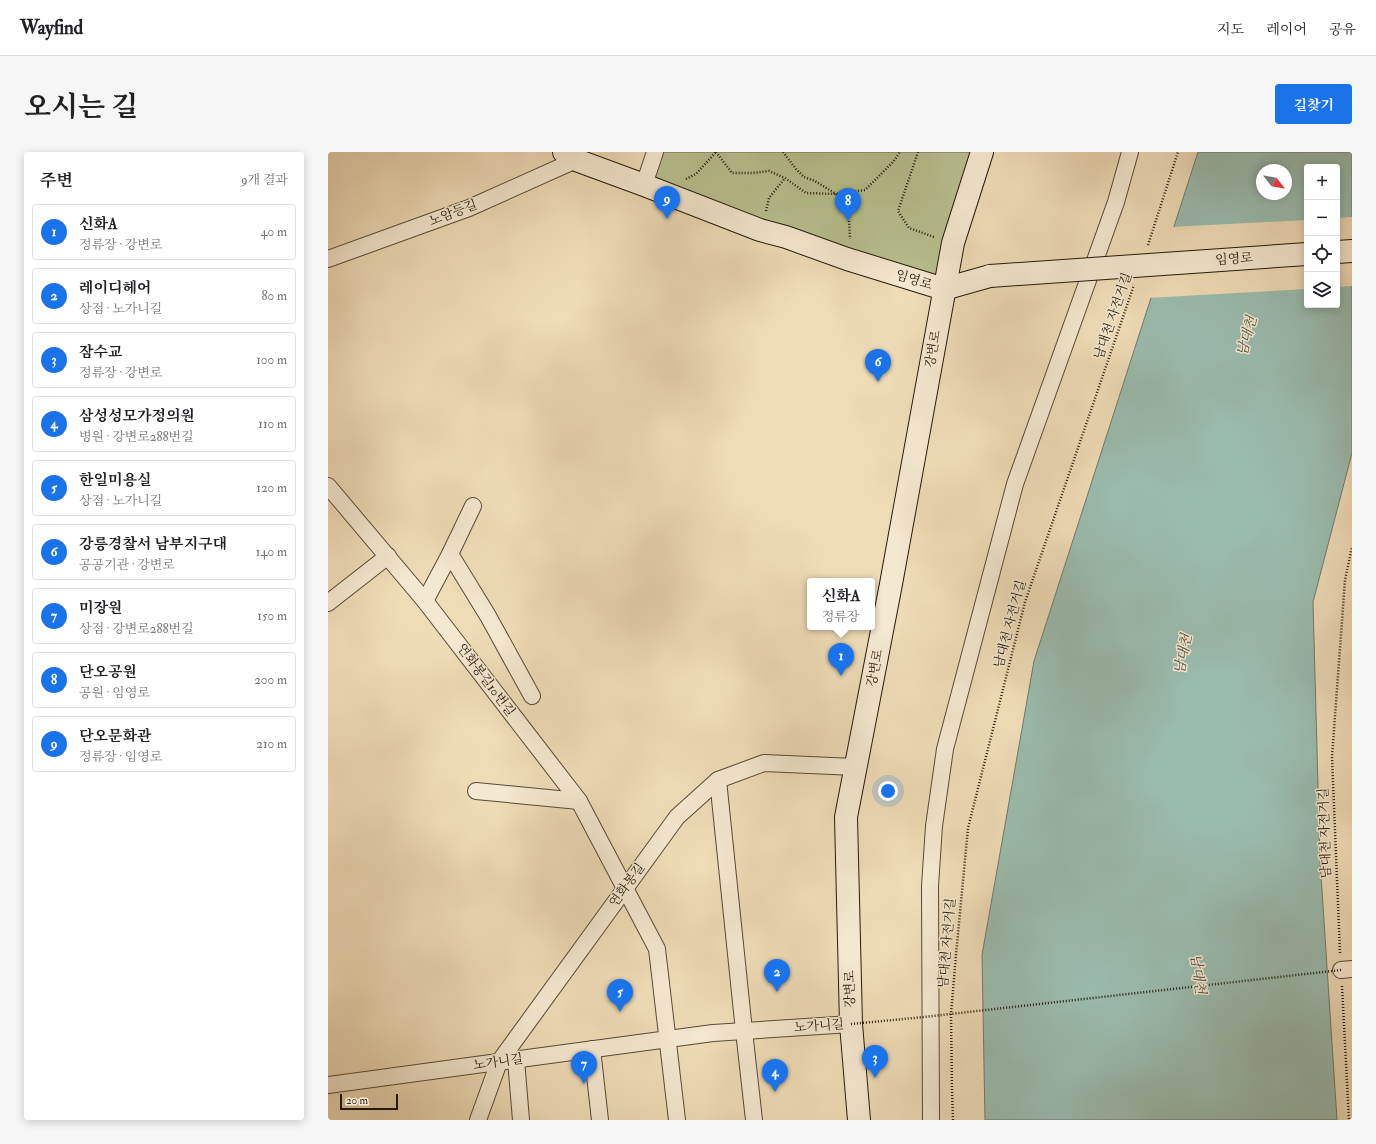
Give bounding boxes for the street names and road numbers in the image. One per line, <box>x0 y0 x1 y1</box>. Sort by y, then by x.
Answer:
street label: 노암등길 <box>427 197 479 229</box>
street label: 임영로 <box>1215 250 1254 268</box>
street label: 임영로 <box>894 267 935 293</box>
street label: 남대천 자전거길 <box>1091 271 1135 361</box>
street label: 강변로 <box>922 329 944 369</box>
street label: 남대천 자전거길 <box>991 578 1029 670</box>
street label: 연화봉길10번길 <box>454 641 518 719</box>
street label: 강변로 <box>864 648 887 688</box>
street label: 남대천 자전거길 <box>1315 787 1335 879</box>
street label: 연화봉길 <box>606 860 648 910</box>
street label: 남대천 자전거길 <box>935 897 959 989</box>
street label: 강변로 <box>842 970 858 1008</box>
street label: 노가니길 <box>793 1016 845 1036</box>
street label: 노가니길 <box>472 1051 524 1073</box>

